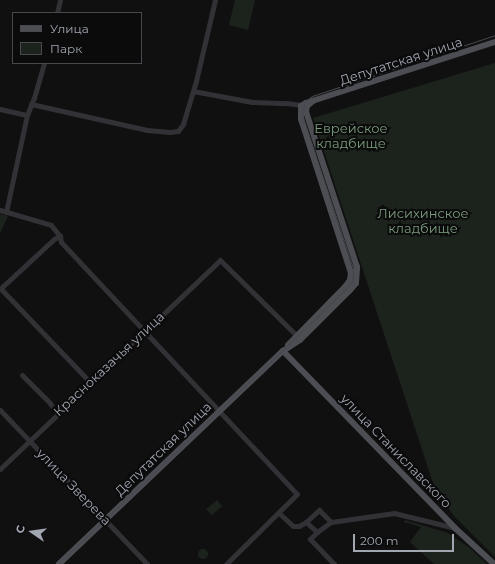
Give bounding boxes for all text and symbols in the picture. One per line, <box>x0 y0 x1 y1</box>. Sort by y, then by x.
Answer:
legend <box>12 12 142 64</box>
text: Улица <box>50 21 89 36</box>
street label: Депутатская улица <box>338 34 464 88</box>
text: Парк <box>50 41 82 56</box>
park label: Еврейское кладбище <box>314 121 388 152</box>
park label: Лисихинское кладбище <box>378 206 468 237</box>
street label: Красноказачья улица <box>50 309 168 419</box>
street label: улица Станиславского <box>337 391 455 511</box>
street label: Депутатская улица <box>112 399 214 499</box>
street label: улица Зверева <box>34 445 114 529</box>
north arrow <box>12 512 52 552</box>
text: С <box>13 524 28 535</box>
scale bar <box>355 526 456 552</box>
text: 200 m <box>360 533 399 548</box>

